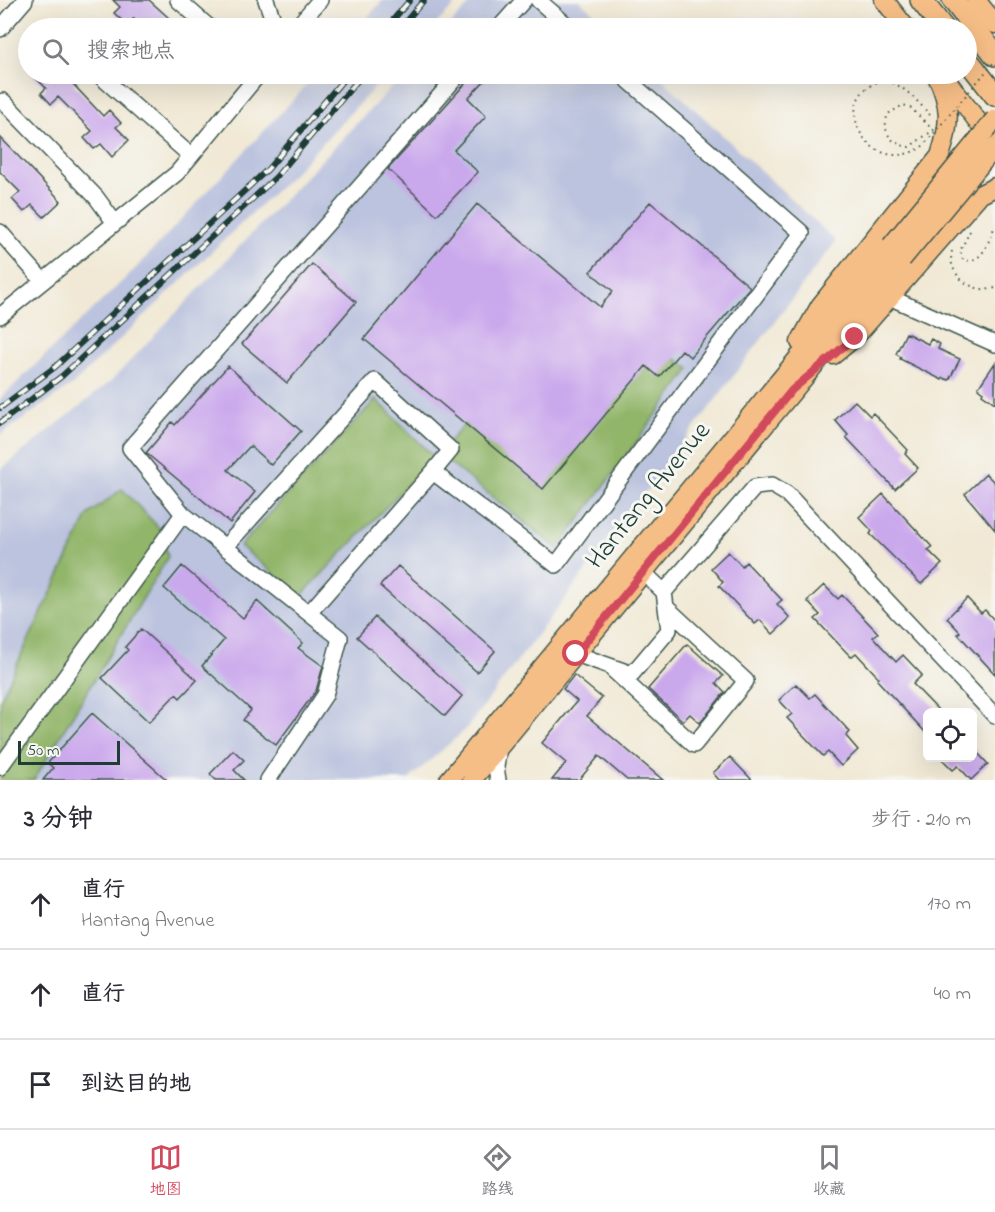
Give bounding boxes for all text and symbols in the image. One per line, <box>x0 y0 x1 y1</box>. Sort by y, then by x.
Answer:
search box <box>18 18 977 84</box>
icon: search <box>39 35 72 68</box>
text: 搜索地点 <box>87 36 175 68</box>
route end <box>841 323 867 349</box>
street label: Hantang Avenue <box>577 413 721 578</box>
route start <box>562 640 588 666</box>
map controls <box>923 708 977 762</box>
button: locate <box>923 708 977 762</box>
scale bar <box>18 738 120 766</box>
text: 50 m <box>27 739 59 763</box>
text: 3 分钟 <box>24 801 93 839</box>
text: 步行 · 210 m <box>871 806 971 835</box>
text: 直行 <box>81 875 125 907</box>
icon: ahead <box>24 888 57 921</box>
text: 170 m <box>927 890 971 919</box>
text: Hantang Avenue <box>81 907 214 936</box>
icon: ahead <box>24 978 57 1011</box>
text: 直行 <box>81 979 125 1011</box>
text: 40 m <box>934 980 971 1009</box>
icon: arrive <box>24 1068 57 1101</box>
text: 到达目的地 <box>81 1069 191 1101</box>
tab: 地图 <box>149 1141 182 1202</box>
tab: 路线 <box>481 1141 514 1202</box>
tab: 收藏 <box>813 1141 846 1202</box>

